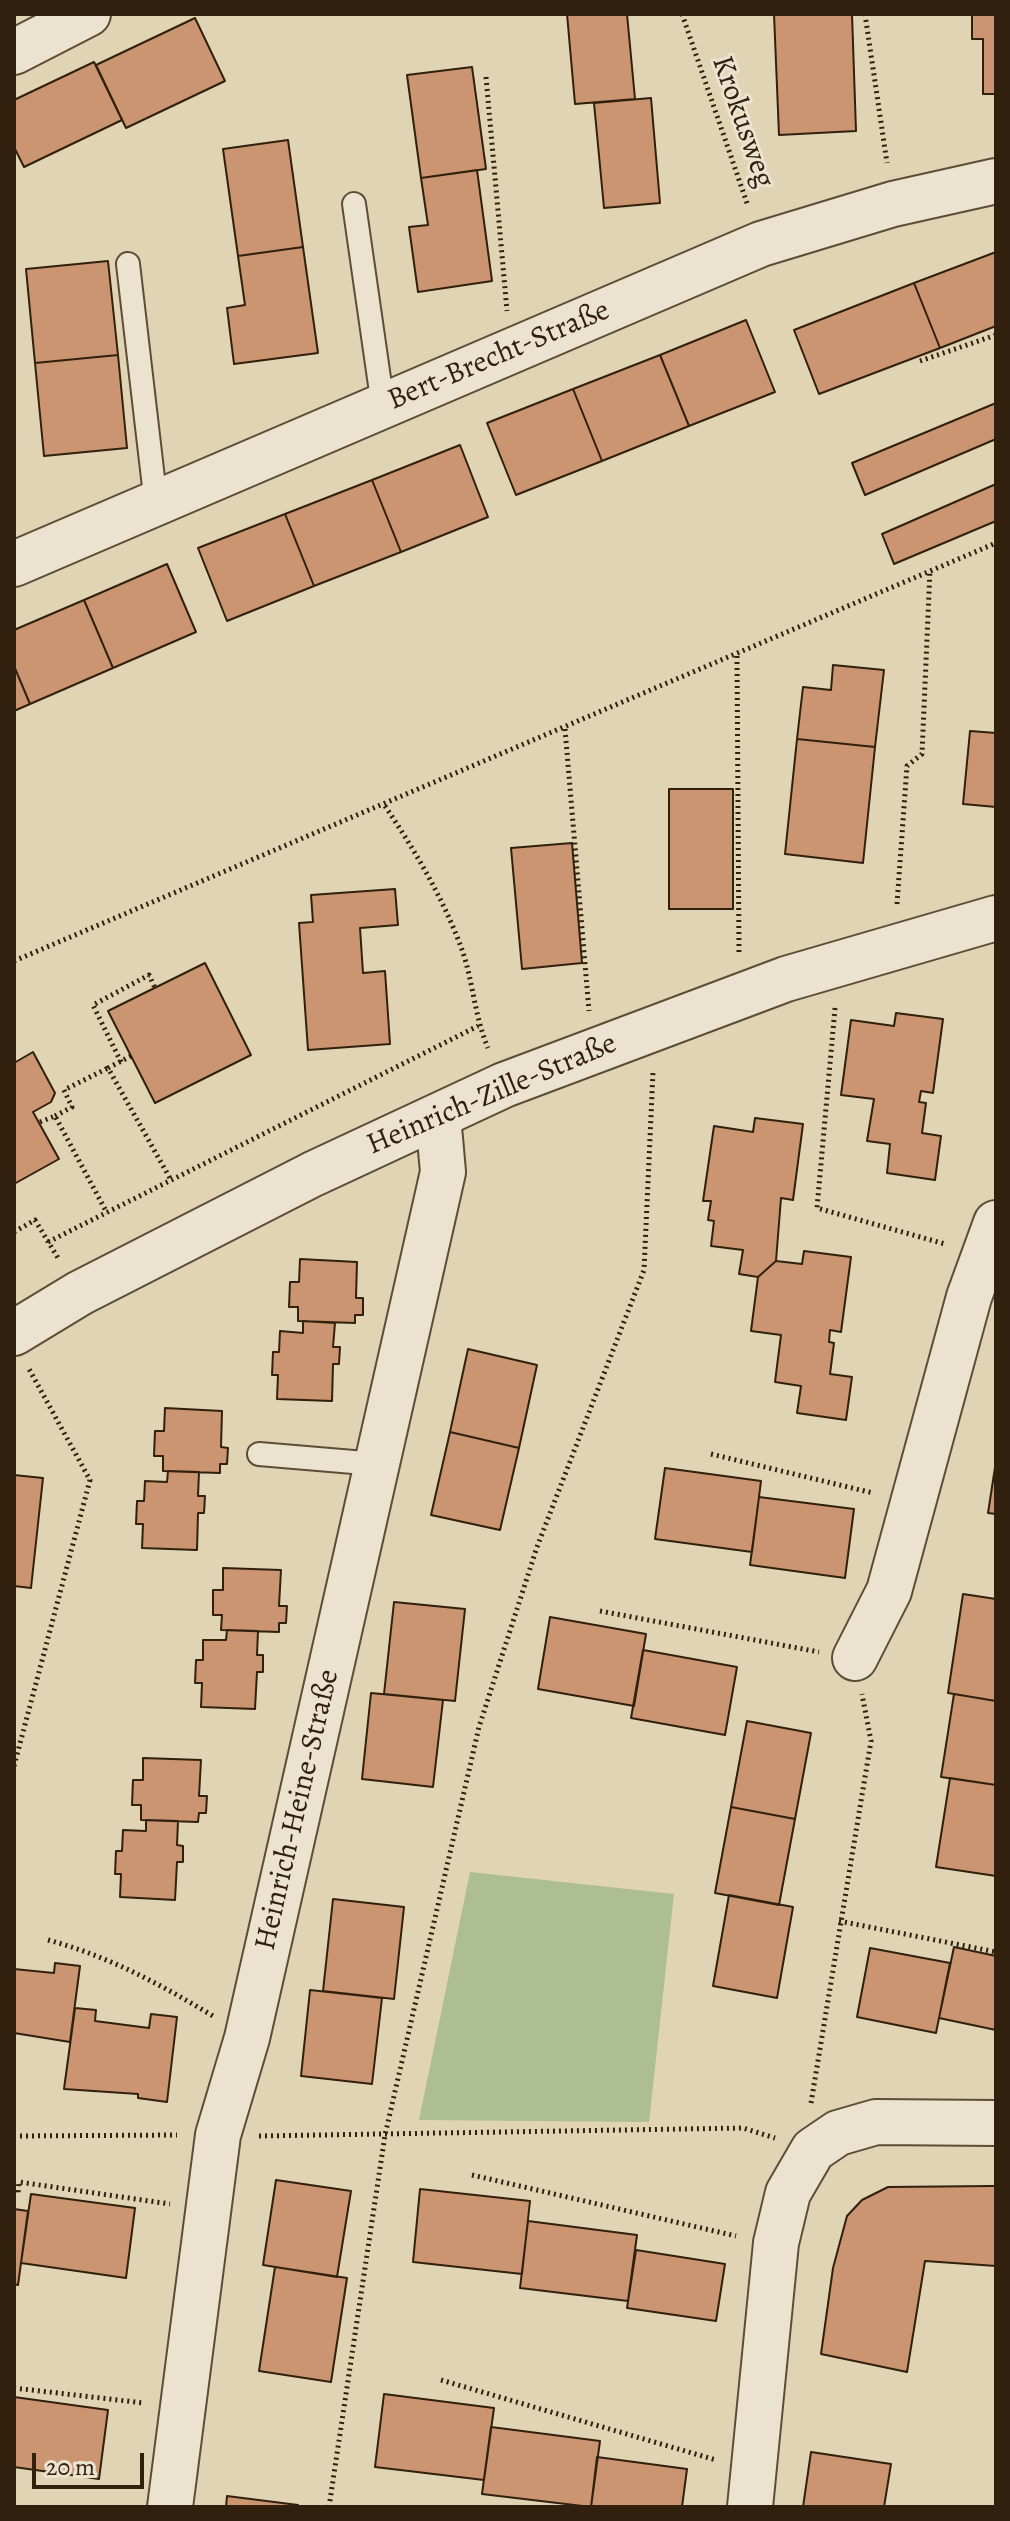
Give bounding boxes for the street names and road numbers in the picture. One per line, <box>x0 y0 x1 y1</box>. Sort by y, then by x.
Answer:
street label: Krokusweg <box>703 51 781 193</box>
street label: Bert-Brecht-Straße <box>383 293 615 419</box>
street label: Heinrich-Zille-Straße <box>362 1026 622 1164</box>
street label: Heinrich-Heine-Straße <box>248 1666 348 1954</box>

